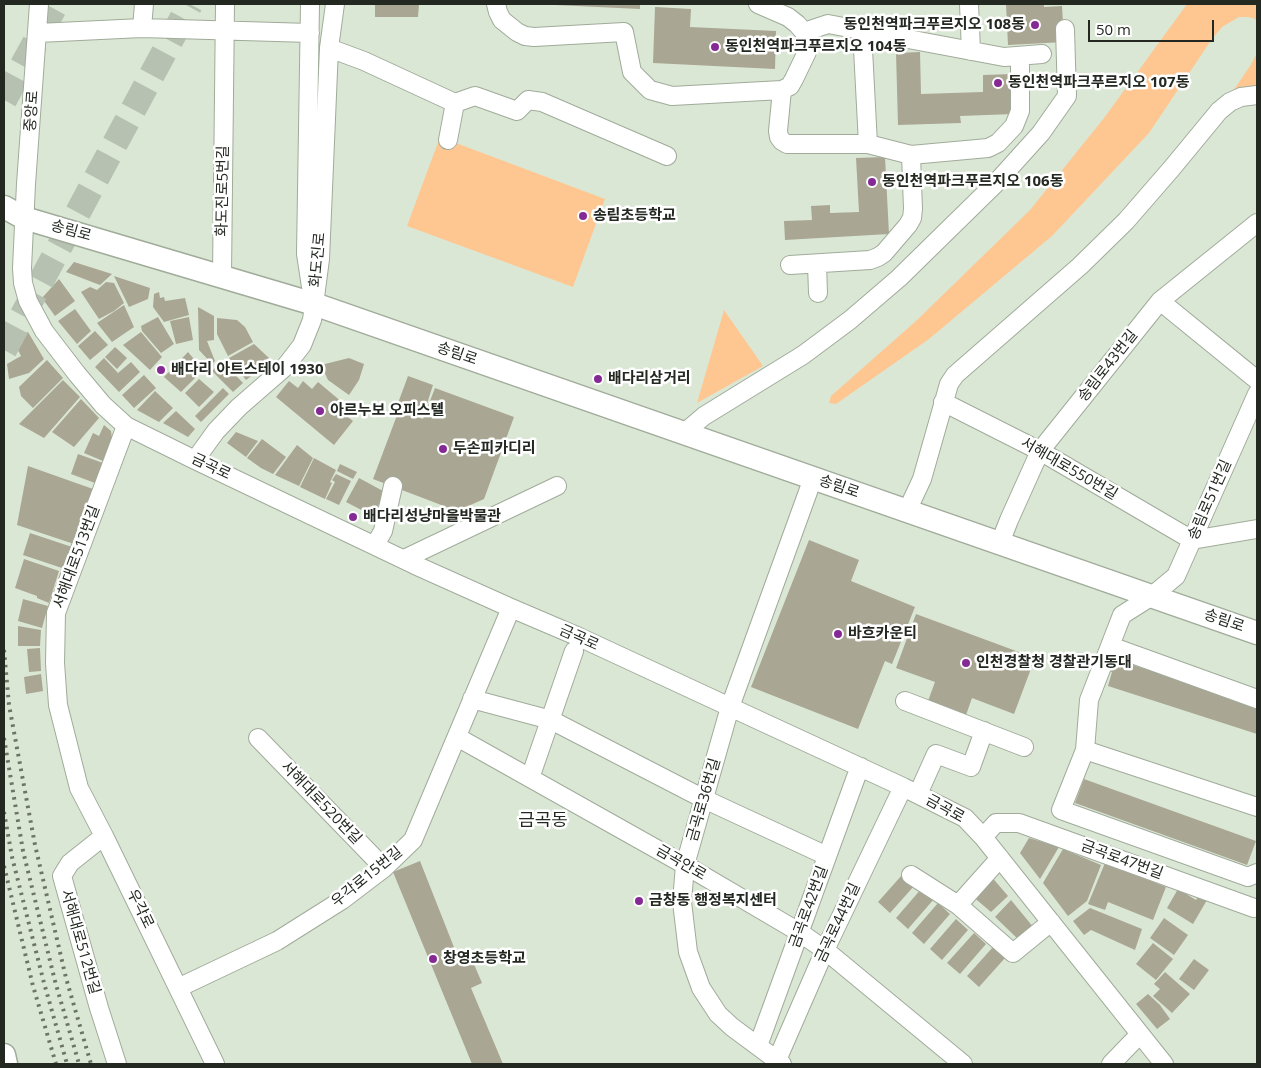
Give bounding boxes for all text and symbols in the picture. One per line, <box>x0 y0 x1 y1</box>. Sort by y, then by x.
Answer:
scale bar <box>1091 10 1217 42</box>
place label: 동인천역파크푸르지오 108동 <box>844 16 1025 34</box>
marker: 동인천역파크푸르지오 108동 <box>1029 19 1041 31</box>
text: 50 m <box>1096 19 1131 39</box>
place label: 동인천역파크푸르지오 104동 <box>725 38 906 56</box>
marker: 동인천역파크푸르지오 104동 <box>709 41 721 53</box>
place label: 동인천역파크푸르지오 107동 <box>1008 74 1189 92</box>
marker: 동인천역파크푸르지오 107동 <box>992 77 1004 89</box>
street label: 중앙로 <box>22 90 42 132</box>
street label: 화도진로5번길 <box>213 145 233 237</box>
place label: 동인천역파크푸르지오 106동 <box>882 173 1063 191</box>
marker: 동인천역파크푸르지오 106동 <box>866 176 878 188</box>
place label: 송림초등학교 <box>593 207 676 225</box>
marker: 송림초등학교 <box>577 210 589 222</box>
street label: 송림로 <box>49 217 93 245</box>
street label: 화도진로 <box>307 232 329 288</box>
street label: 송림로43번길 <box>1074 327 1142 405</box>
street label: 송림로 <box>434 339 480 369</box>
place label: 배다리 아트스테이 1930 <box>171 361 323 379</box>
marker: 배다리 아트스테이 1930 <box>155 364 167 376</box>
place label: 배다리삼거리 <box>608 370 691 388</box>
marker: 배다리삼거리 <box>592 373 604 385</box>
place label: 아르누보 오피스텔 <box>330 402 444 420</box>
marker: 아르누보 오피스텔 <box>314 405 326 417</box>
street label: 서해대로550번길 <box>1018 434 1120 504</box>
place label: 두손피카디리 <box>453 440 536 458</box>
marker: 두손피카디리 <box>437 443 449 455</box>
street label: 금곡로 <box>188 450 234 484</box>
street label: 송림로51번길 <box>1184 457 1236 543</box>
street label: 송림로 <box>816 472 862 502</box>
street label: 서해대로513번길 <box>50 503 104 611</box>
place label: 배다리성냥마을박물관 <box>363 508 501 526</box>
marker: 배다리성냥마을박물관 <box>347 511 359 523</box>
street label: 송림로 <box>1201 606 1247 636</box>
street label: 금곡로 <box>556 621 602 655</box>
place label: 바흐카운티 <box>848 625 917 643</box>
marker: 바흐카운티 <box>832 628 844 640</box>
place label: 인천경찰청 경찰관기동대 <box>976 654 1132 672</box>
marker: 인천경찰청 경찰관기동대 <box>960 657 972 669</box>
street label: 금곡로36번길 <box>683 756 725 844</box>
street label: 서해대로520번길 <box>277 758 365 848</box>
street label: 금곡로 <box>923 791 967 827</box>
district label: 금곡동 <box>518 810 568 832</box>
street label: 금곡로47번길 <box>1078 837 1166 883</box>
street label: 금곡안로 <box>653 841 709 885</box>
street label: 우각로15번길 <box>328 843 406 911</box>
street label: 금곡로42번길 <box>786 863 832 951</box>
street label: 금곡로44번길 <box>812 880 864 966</box>
street label: 우각로 <box>123 886 157 932</box>
street label: 서해대로512번길 <box>56 887 104 997</box>
place label: 금창동 행정복지센터 <box>649 892 777 910</box>
marker: 금창동 행정복지센터 <box>633 895 645 907</box>
place label: 창영초등학교 <box>443 950 526 968</box>
marker: 창영초등학교 <box>427 953 439 965</box>

